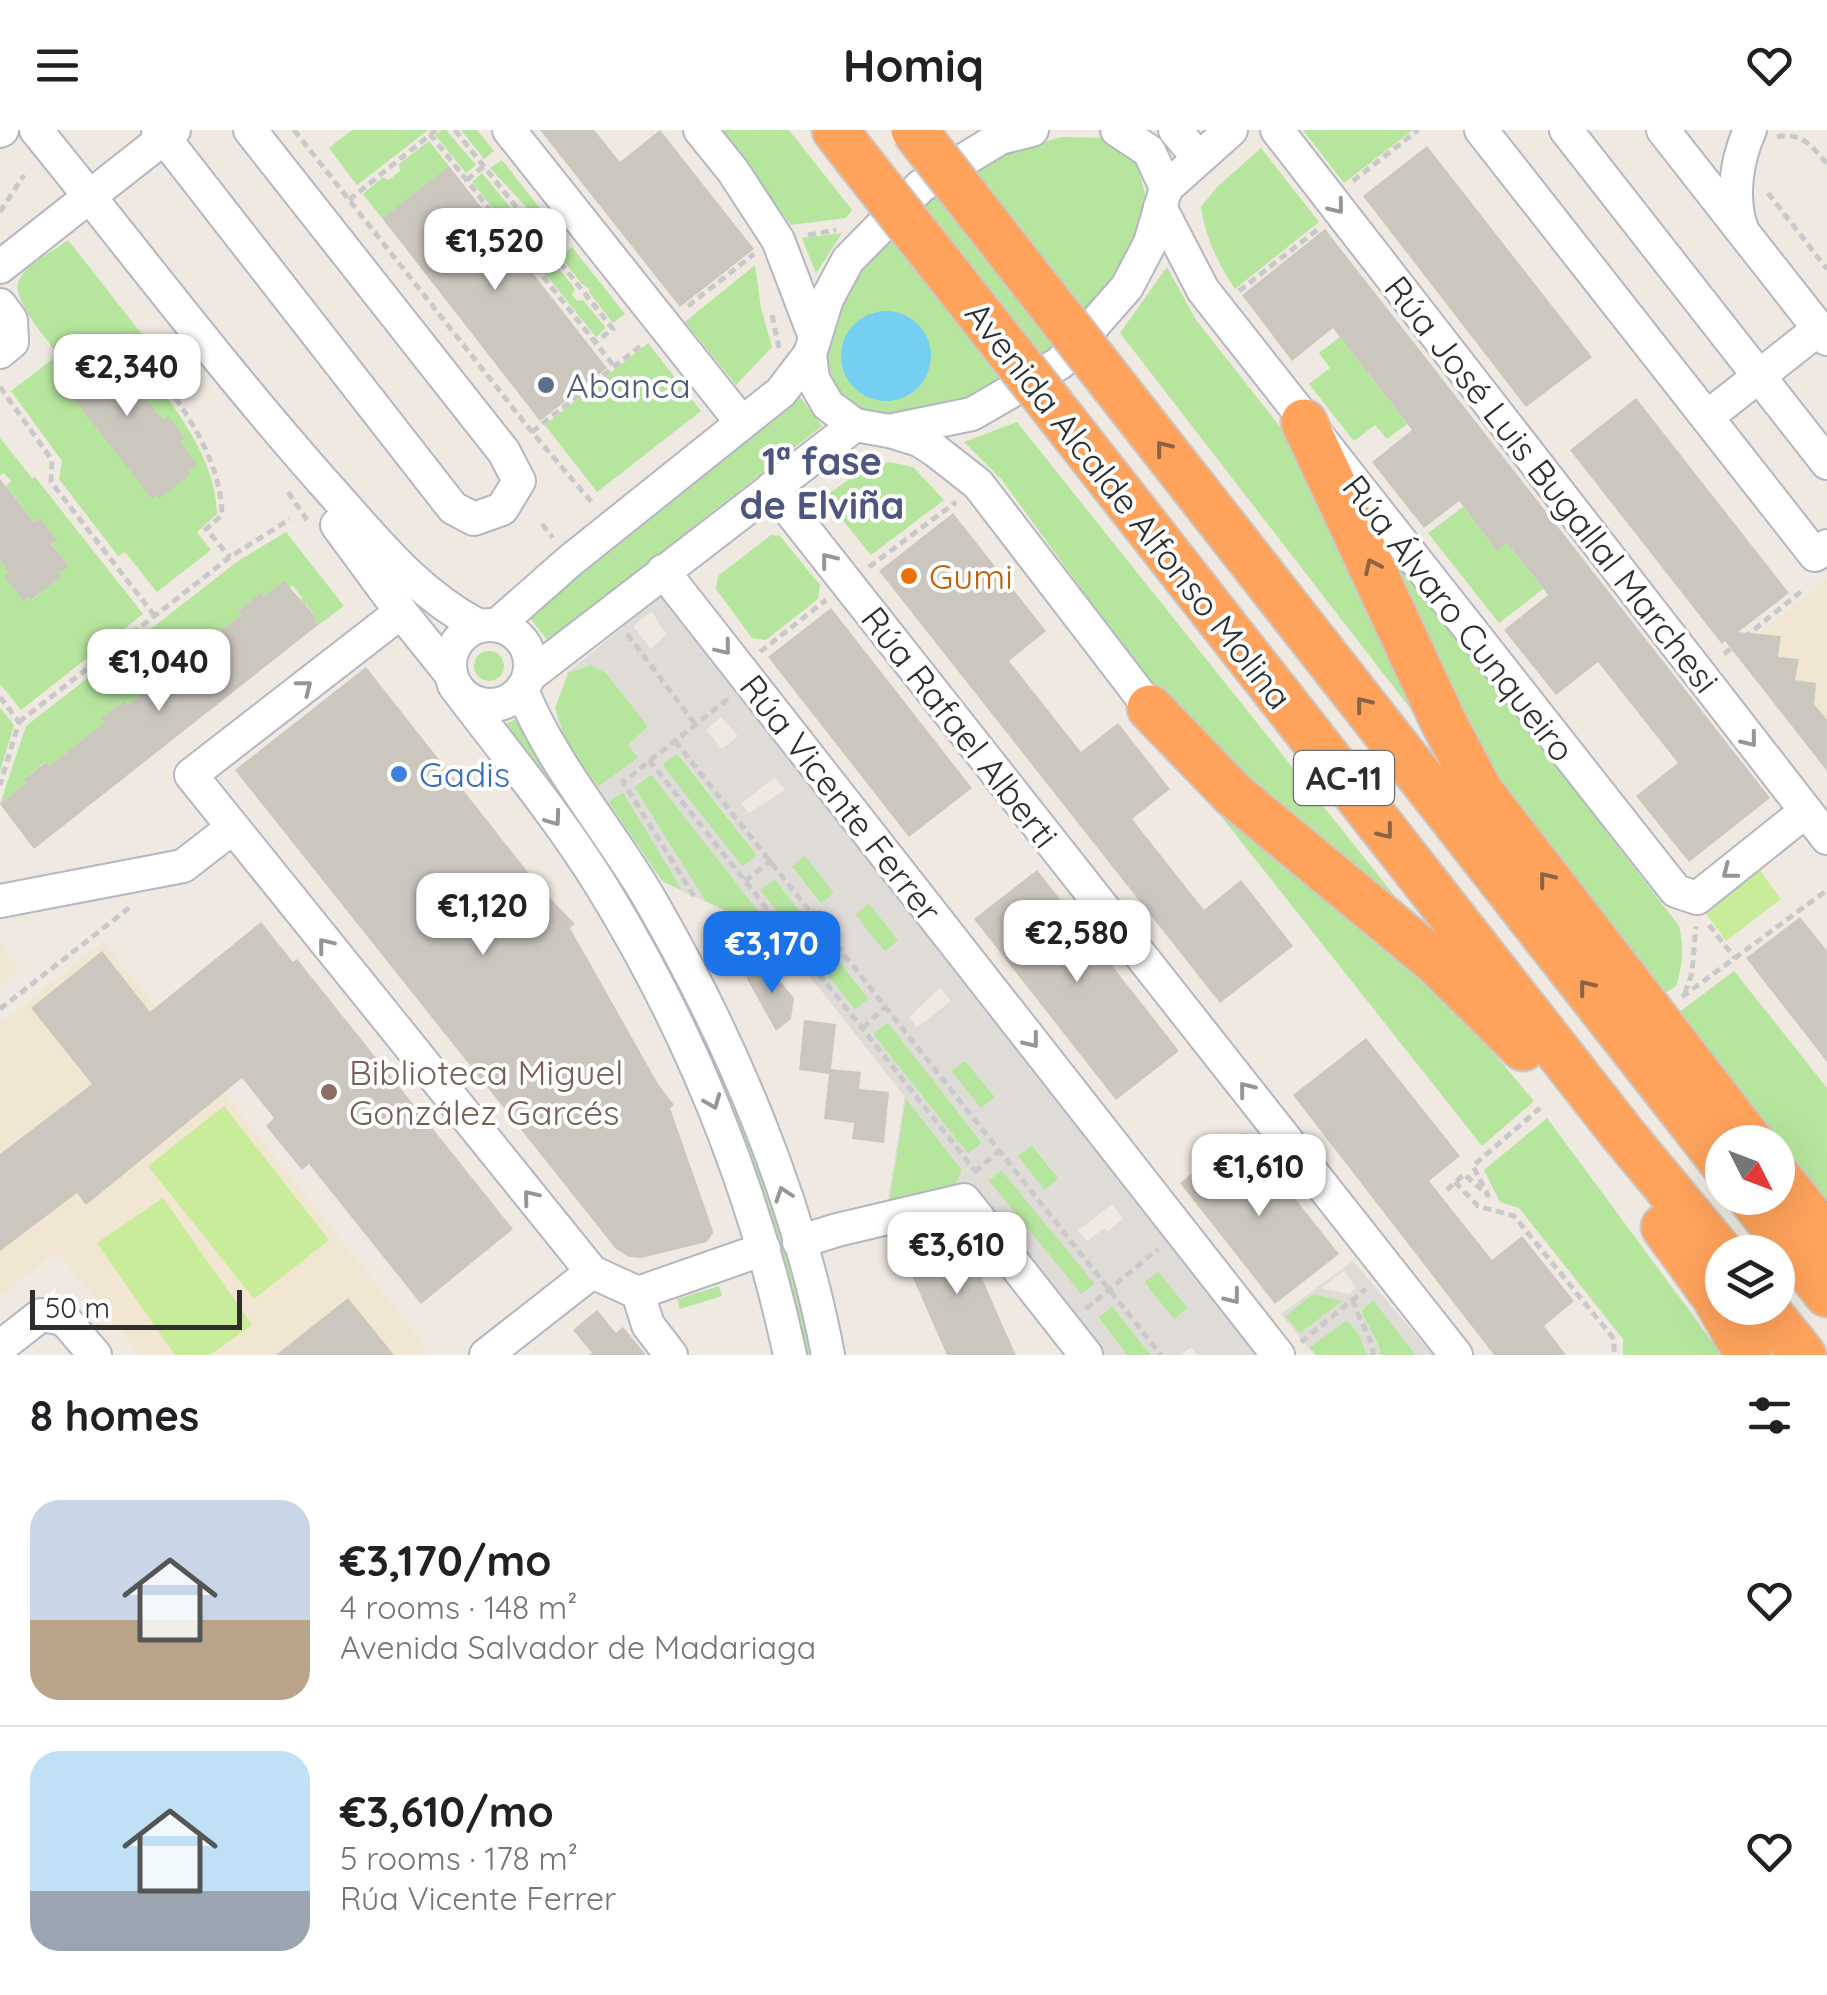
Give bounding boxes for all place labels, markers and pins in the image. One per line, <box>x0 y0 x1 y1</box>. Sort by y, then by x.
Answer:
pin: €1,520 <box>414 208 576 293</box>
pin: €2,340 <box>46 334 208 419</box>
place label: Abanca <box>566 363 691 407</box>
marker: Abanca <box>535 374 557 396</box>
place label: Gumi <box>929 554 1013 598</box>
marker: Gumi <box>898 565 920 587</box>
pin: €1,040 <box>78 629 240 714</box>
place label: Gadis <box>419 752 510 796</box>
marker: Gadis <box>388 763 410 785</box>
pin: €1,120 <box>402 873 564 958</box>
pin: €2,580 <box>996 900 1158 985</box>
pin: €3,170 <box>691 911 853 996</box>
place label: Biblioteca Miguel González Garcés <box>349 1050 623 1134</box>
marker: Biblioteca Miguel González Garcés <box>318 1081 340 1103</box>
pin: €1,610 <box>1178 1134 1340 1219</box>
pin: €3,610 <box>876 1212 1038 1297</box>

